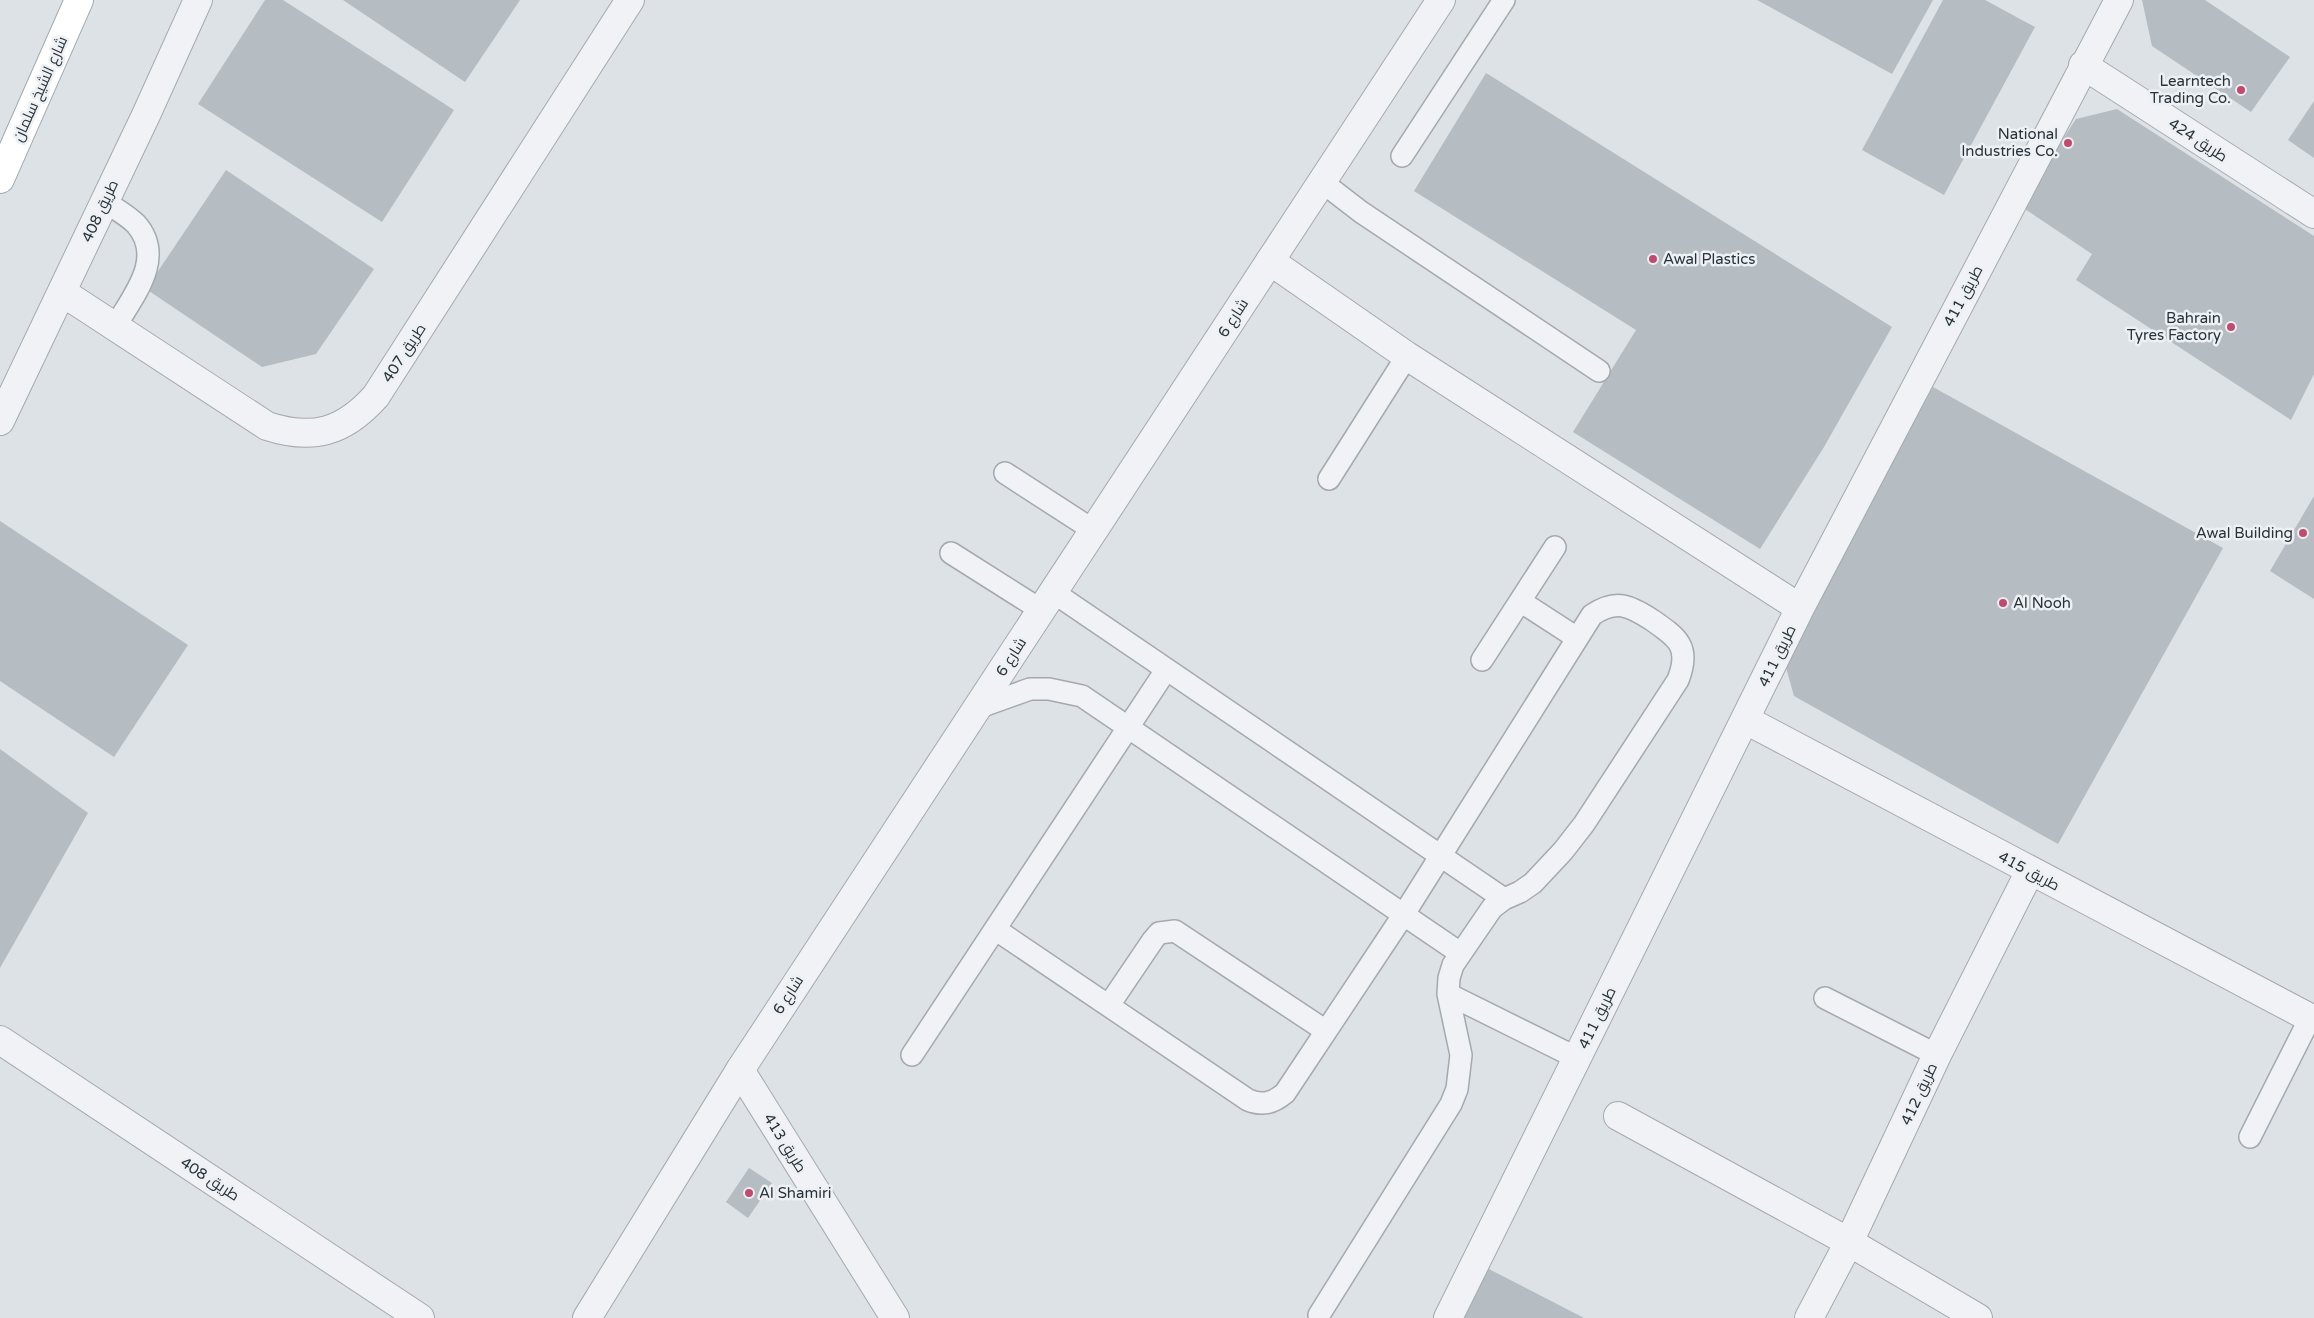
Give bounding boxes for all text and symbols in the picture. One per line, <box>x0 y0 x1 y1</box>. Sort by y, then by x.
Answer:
street label: شارع الشيخ سلمان <box>9 34 73 145</box>
place label: Learntech Trading Co. <box>2150 72 2231 107</box>
marker: Learntech Trading Co. <box>2235 84 2247 96</box>
street label: طريق 424 <box>2165 114 2231 166</box>
place label: National Industries Co. <box>1961 125 2058 160</box>
marker: National Industries Co. <box>2062 137 2074 149</box>
street label: طريق 408 <box>78 177 123 245</box>
place label: Awal Plastics <box>1663 250 1755 268</box>
marker: Awal Plastics <box>1647 253 1659 265</box>
street label: طريق 411 <box>1939 262 1987 330</box>
street label: شارع 6 <box>1214 295 1254 342</box>
place label: Bahrain Tyres Factory <box>2127 309 2221 344</box>
street label: طريق 407 <box>378 320 430 386</box>
marker: Bahrain Tyres Factory <box>2225 321 2237 333</box>
place label: Awal Building <box>2196 524 2293 542</box>
marker: Awal Building <box>2297 527 2309 539</box>
place label: Al Nooh <box>2013 594 2071 612</box>
marker: Al Nooh <box>1997 597 2009 609</box>
street label: طريق 411 <box>1754 622 1801 690</box>
street label: شارع 6 <box>992 634 1032 681</box>
street label: طريق 415 <box>1995 847 2063 895</box>
street label: شارع 6 <box>769 972 809 1019</box>
street label: طريق 411 <box>1574 984 1621 1052</box>
street label: طريق 412 <box>1897 1060 1942 1128</box>
street label: طريق 413 <box>759 1110 810 1176</box>
street label: طريق 408 <box>177 1153 243 1205</box>
place label: Al Shamiri <box>759 1184 831 1202</box>
marker: Al Shamiri <box>743 1187 755 1199</box>

